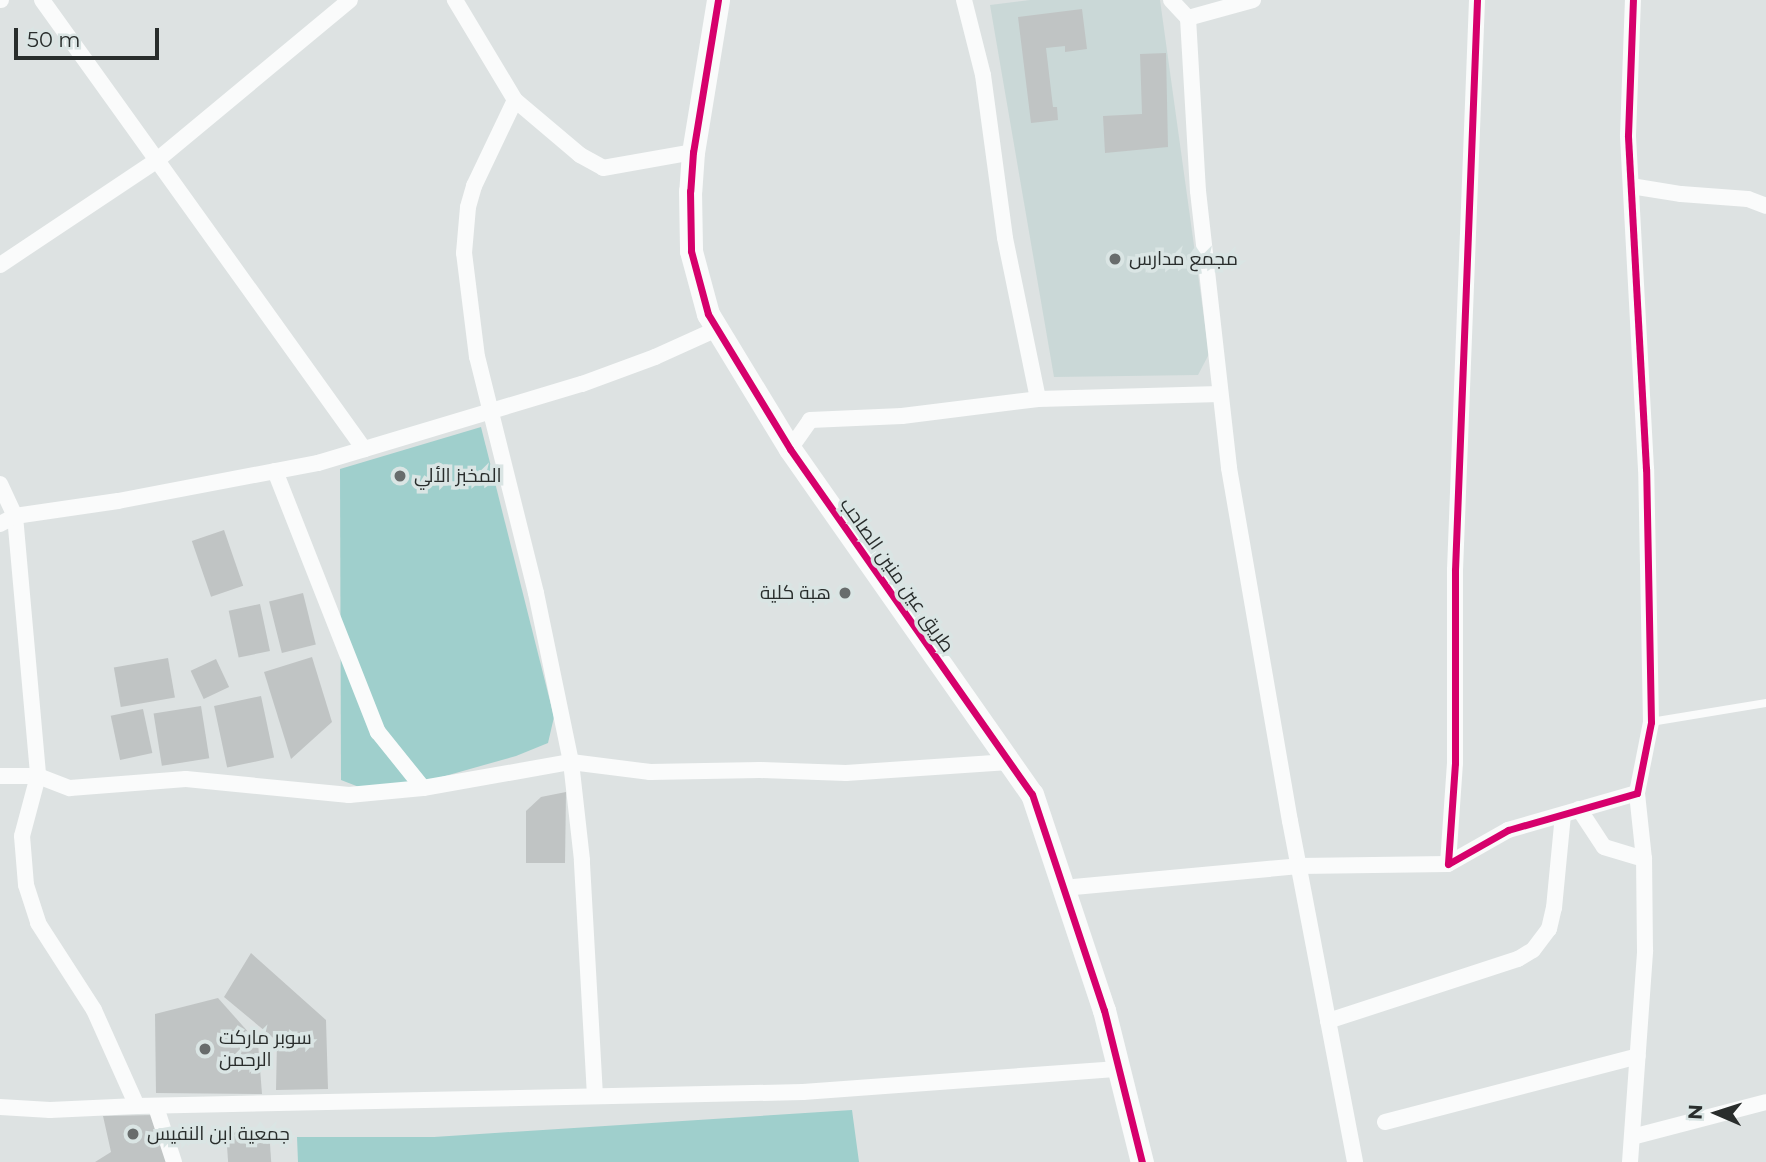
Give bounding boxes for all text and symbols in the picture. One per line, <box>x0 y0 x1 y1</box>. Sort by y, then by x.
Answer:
scale bar <box>18 14 163 58</box>
text: 50 m <box>27 27 81 52</box>
place label: مجمع مدارس <box>1129 248 1238 270</box>
marker: مجمع مدارس <box>1107 251 1123 267</box>
place label: المخبز الألي <box>414 465 502 487</box>
marker: المخبز الألي <box>392 468 408 484</box>
street label: طريق عين منين الصاحب <box>835 493 959 657</box>
place label: هبة كلية <box>760 582 831 604</box>
marker: هبة كلية <box>837 585 853 601</box>
place label: سوبر ماركت الرحمن <box>219 1027 312 1071</box>
marker: سوبر ماركت الرحمن <box>197 1041 213 1057</box>
north arrow <box>1682 1078 1752 1148</box>
text: N <box>1684 1104 1707 1120</box>
place label: جمعية ابن النفيس <box>147 1123 290 1145</box>
marker: جمعية ابن النفيس <box>125 1126 141 1142</box>

